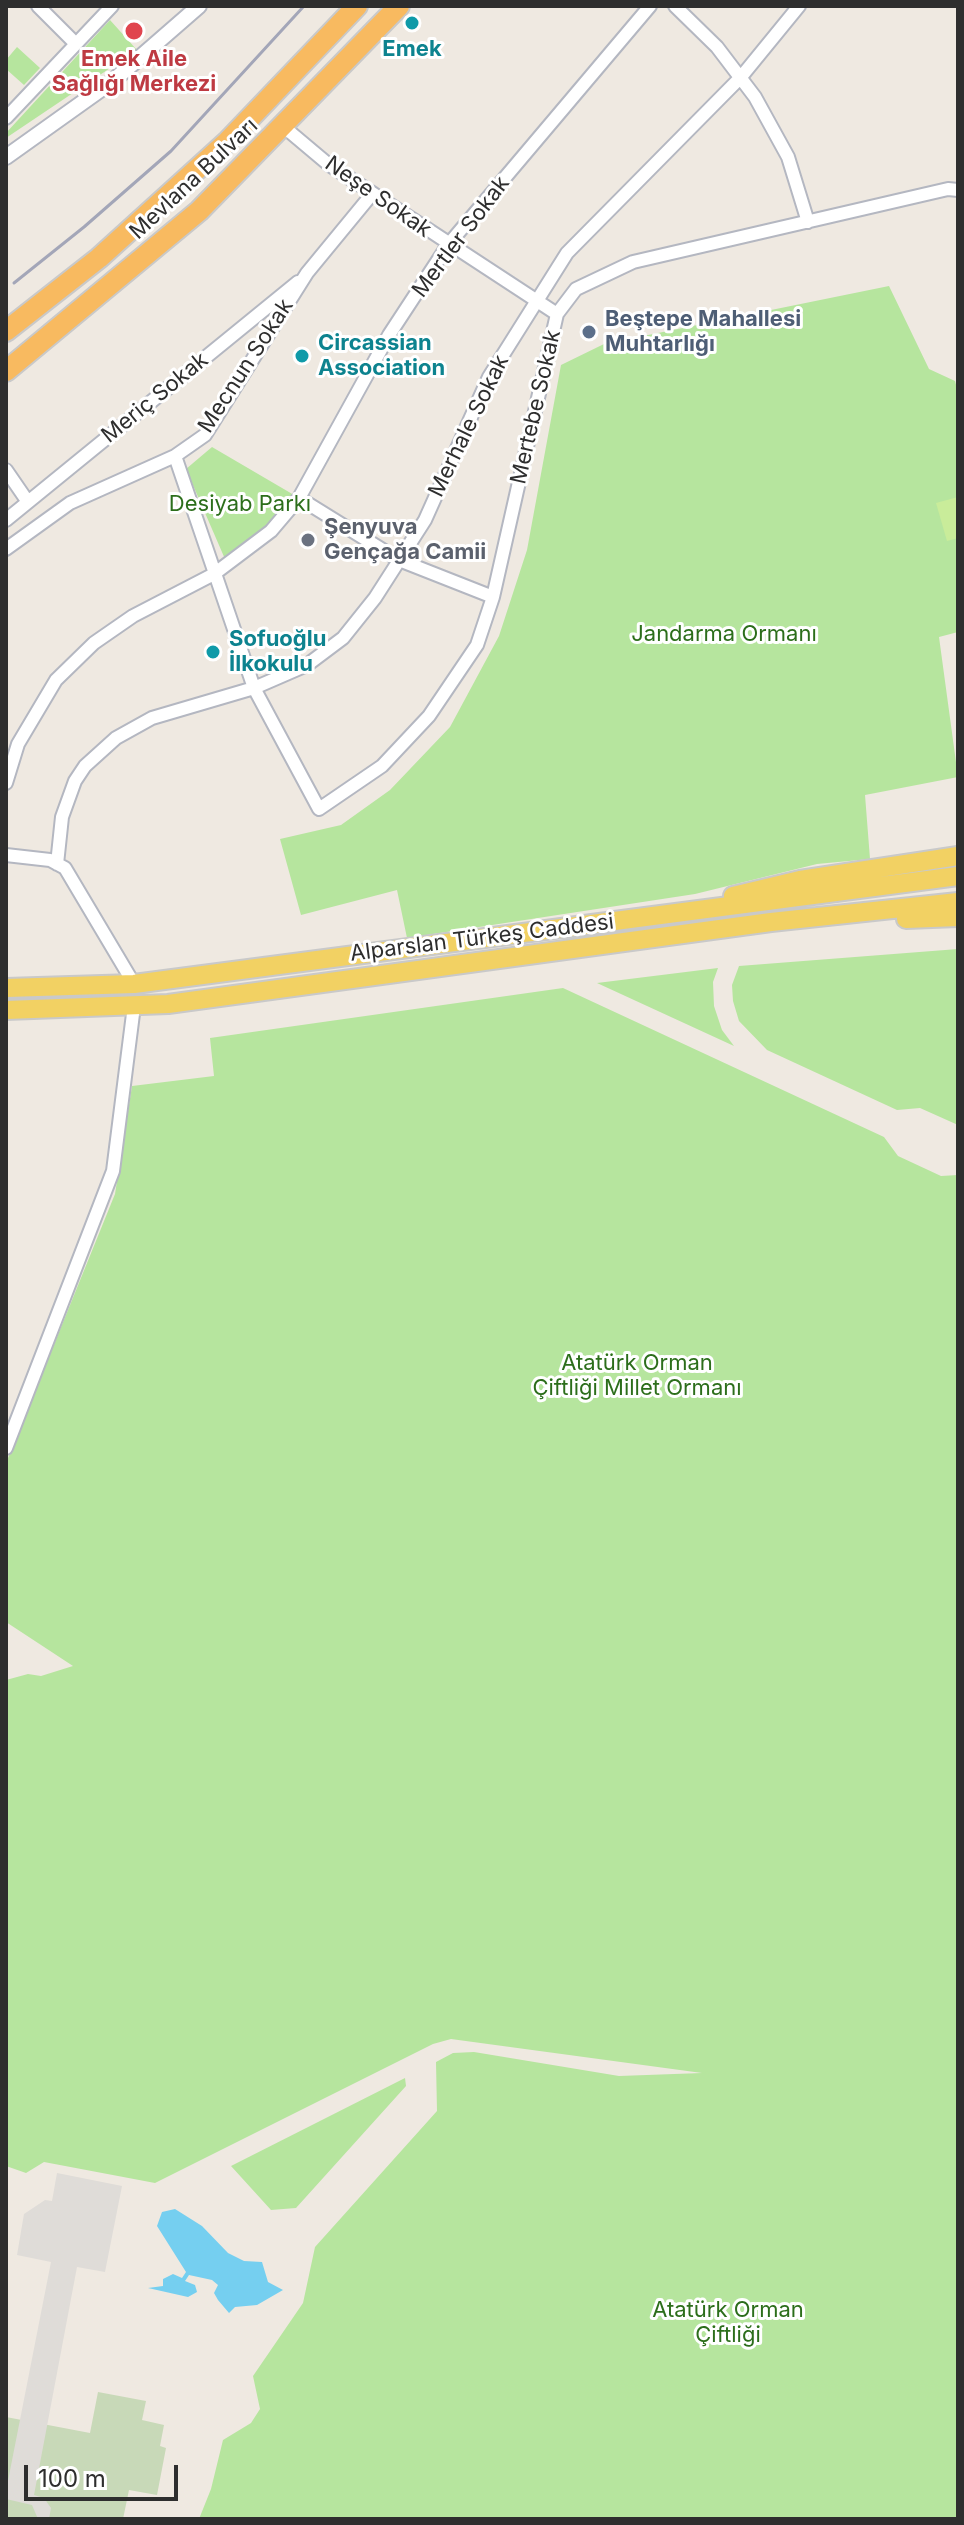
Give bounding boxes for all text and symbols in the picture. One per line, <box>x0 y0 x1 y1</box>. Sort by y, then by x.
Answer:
marker: Emek <box>403 14 421 32</box>
marker: Emek Aile Sağlığı Merkezi <box>123 20 145 42</box>
place label: Emek <box>382 36 442 62</box>
place label: Emek Aile Sağlığı Merkezi <box>52 46 216 98</box>
street label: Mevlana Bulvarı <box>125 113 263 245</box>
street label: Neşe Sokak <box>320 151 436 243</box>
street label: Mertler Sokak <box>407 171 515 303</box>
street label: Mecnun Sokak <box>193 294 299 438</box>
place label: Beştepe Mahallesi Muhtarlığı <box>605 306 801 358</box>
marker: Beştepe Mahallesi Muhtarlığı <box>580 323 598 341</box>
street label: Mertebe Sokak <box>505 327 567 487</box>
place label: Circassian Association <box>318 330 445 382</box>
street label: Meriç Sokak <box>96 347 214 449</box>
marker: Circassian Association <box>293 347 311 365</box>
street label: Merhale Sokak <box>423 351 515 501</box>
park label: Desiyab Parkı <box>169 491 311 517</box>
place label: Şenyuva Gençağa Camii <box>324 514 486 566</box>
marker: Şenyuva Gençağa Camii <box>299 531 317 549</box>
park label: Jandarma Ormanı <box>631 621 817 647</box>
place label: Sofuoğlu İlkokulu <box>229 626 326 678</box>
marker: Sofuoğlu İlkokulu <box>204 643 222 661</box>
street label: Alparslan Türkeş Caddesi <box>349 909 615 967</box>
park label: Atatürk Orman Çiftliği Millet Ormanı <box>532 1350 742 1402</box>
park label: Atatürk Orman Çiftliği <box>652 2297 804 2348</box>
scale bar <box>28 2449 182 2499</box>
text: 100 m <box>38 2464 106 2493</box>

